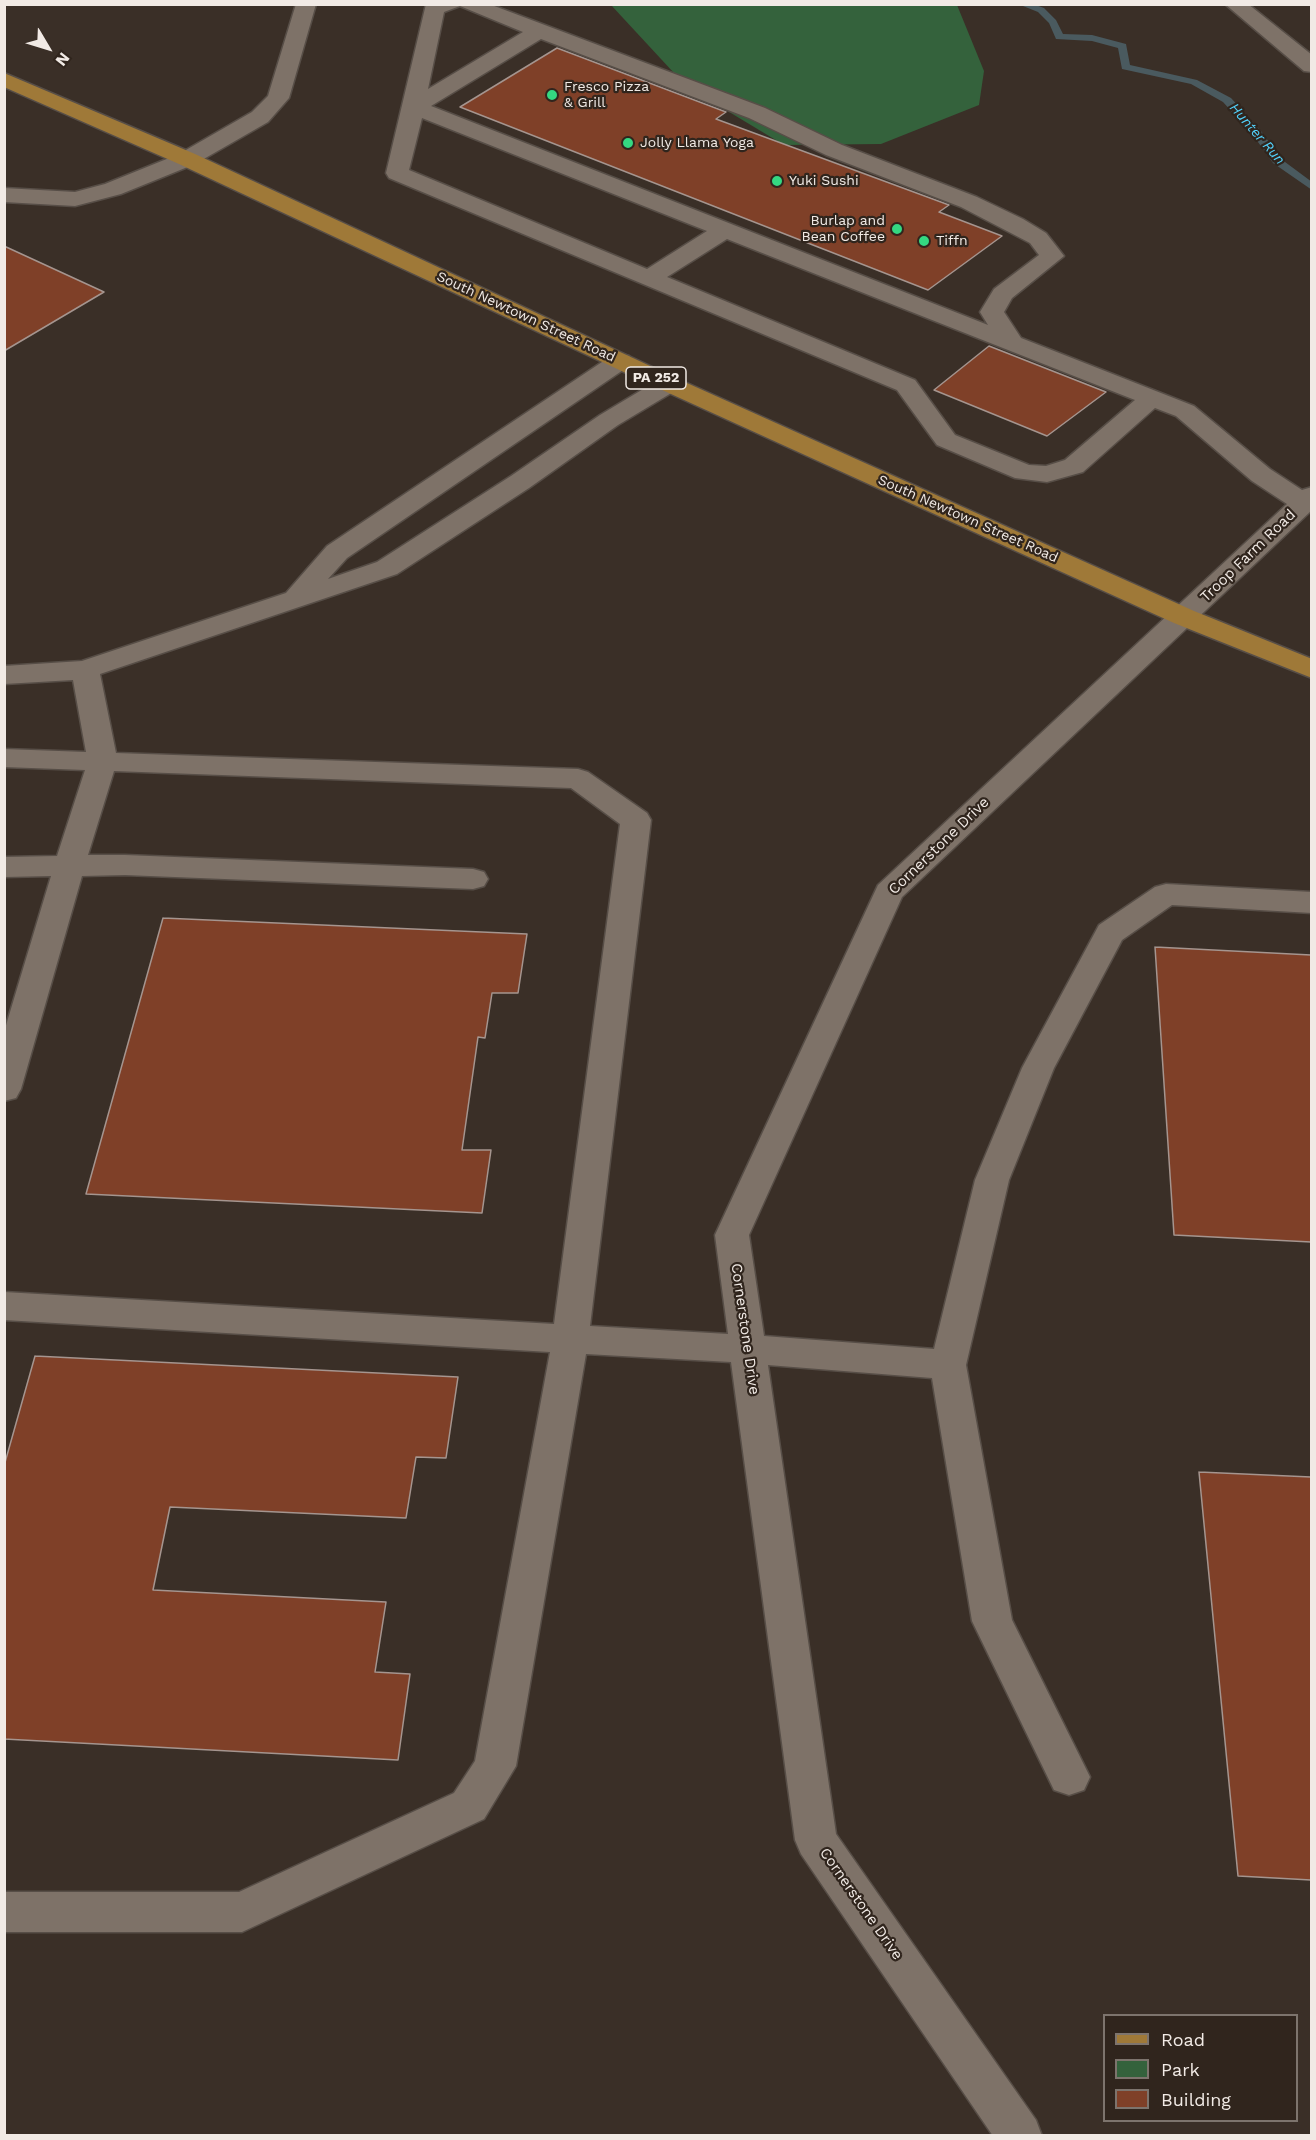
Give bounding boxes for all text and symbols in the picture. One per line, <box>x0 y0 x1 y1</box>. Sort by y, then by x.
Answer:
north arrow <box>18 18 78 78</box>
text: N <box>51 49 74 70</box>
place label: Fresco Pizza & Grill <box>564 79 649 112</box>
marker: Fresco Pizza & Grill <box>545 88 559 102</box>
water label: Hunter Run <box>1226 100 1288 168</box>
place label: Jolly Llama Yoga <box>640 135 754 151</box>
marker: Jolly Llama Yoga <box>621 136 635 150</box>
place label: Yuki Sushi <box>789 173 859 189</box>
marker: Yuki Sushi <box>770 174 784 188</box>
place label: Burlap and Bean Coffee <box>802 213 885 246</box>
marker: Burlap and Bean Coffee <box>890 222 904 236</box>
place label: Tiffn <box>936 233 968 249</box>
marker: Tiffn <box>917 234 931 248</box>
street label: South Newtown Street Road <box>434 268 618 366</box>
road number: PA 252 <box>626 367 686 389</box>
street label: South Newtown Street Road <box>875 472 1061 566</box>
street label: Troop Farm Road <box>1197 506 1299 606</box>
street label: Cornerstone Drive <box>885 793 993 899</box>
street label: Cornerstone Drive <box>727 1262 763 1396</box>
street label: Cornerstone Drive <box>816 1844 906 1964</box>
legend <box>1103 2014 1298 2122</box>
text: Road <box>1161 2029 1205 2050</box>
text: Park <box>1161 2059 1200 2080</box>
text: Building <box>1161 2089 1231 2110</box>

